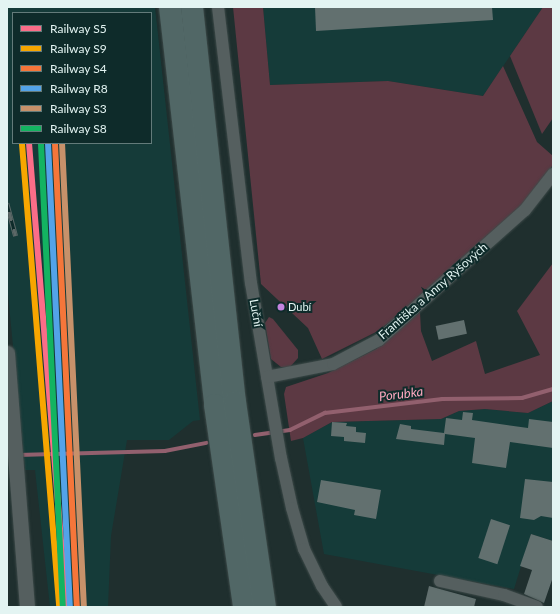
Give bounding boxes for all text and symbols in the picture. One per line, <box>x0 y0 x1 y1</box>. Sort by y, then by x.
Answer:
legend <box>12 12 152 144</box>
text: Railway S5 <box>50 21 107 36</box>
text: Railway S9 <box>50 41 107 56</box>
text: Railway S4 <box>50 61 107 76</box>
text: Railway R8 <box>50 81 108 96</box>
text: Railway S3 <box>50 101 107 116</box>
text: Railway S8 <box>50 121 107 136</box>
street label: Františka a Anny Ryšových <box>375 240 491 342</box>
street label: Luční <box>246 298 266 328</box>
place label: Dubí <box>288 300 311 314</box>
marker: Dubí <box>276 302 286 312</box>
water label: Porubka <box>378 384 424 404</box>

